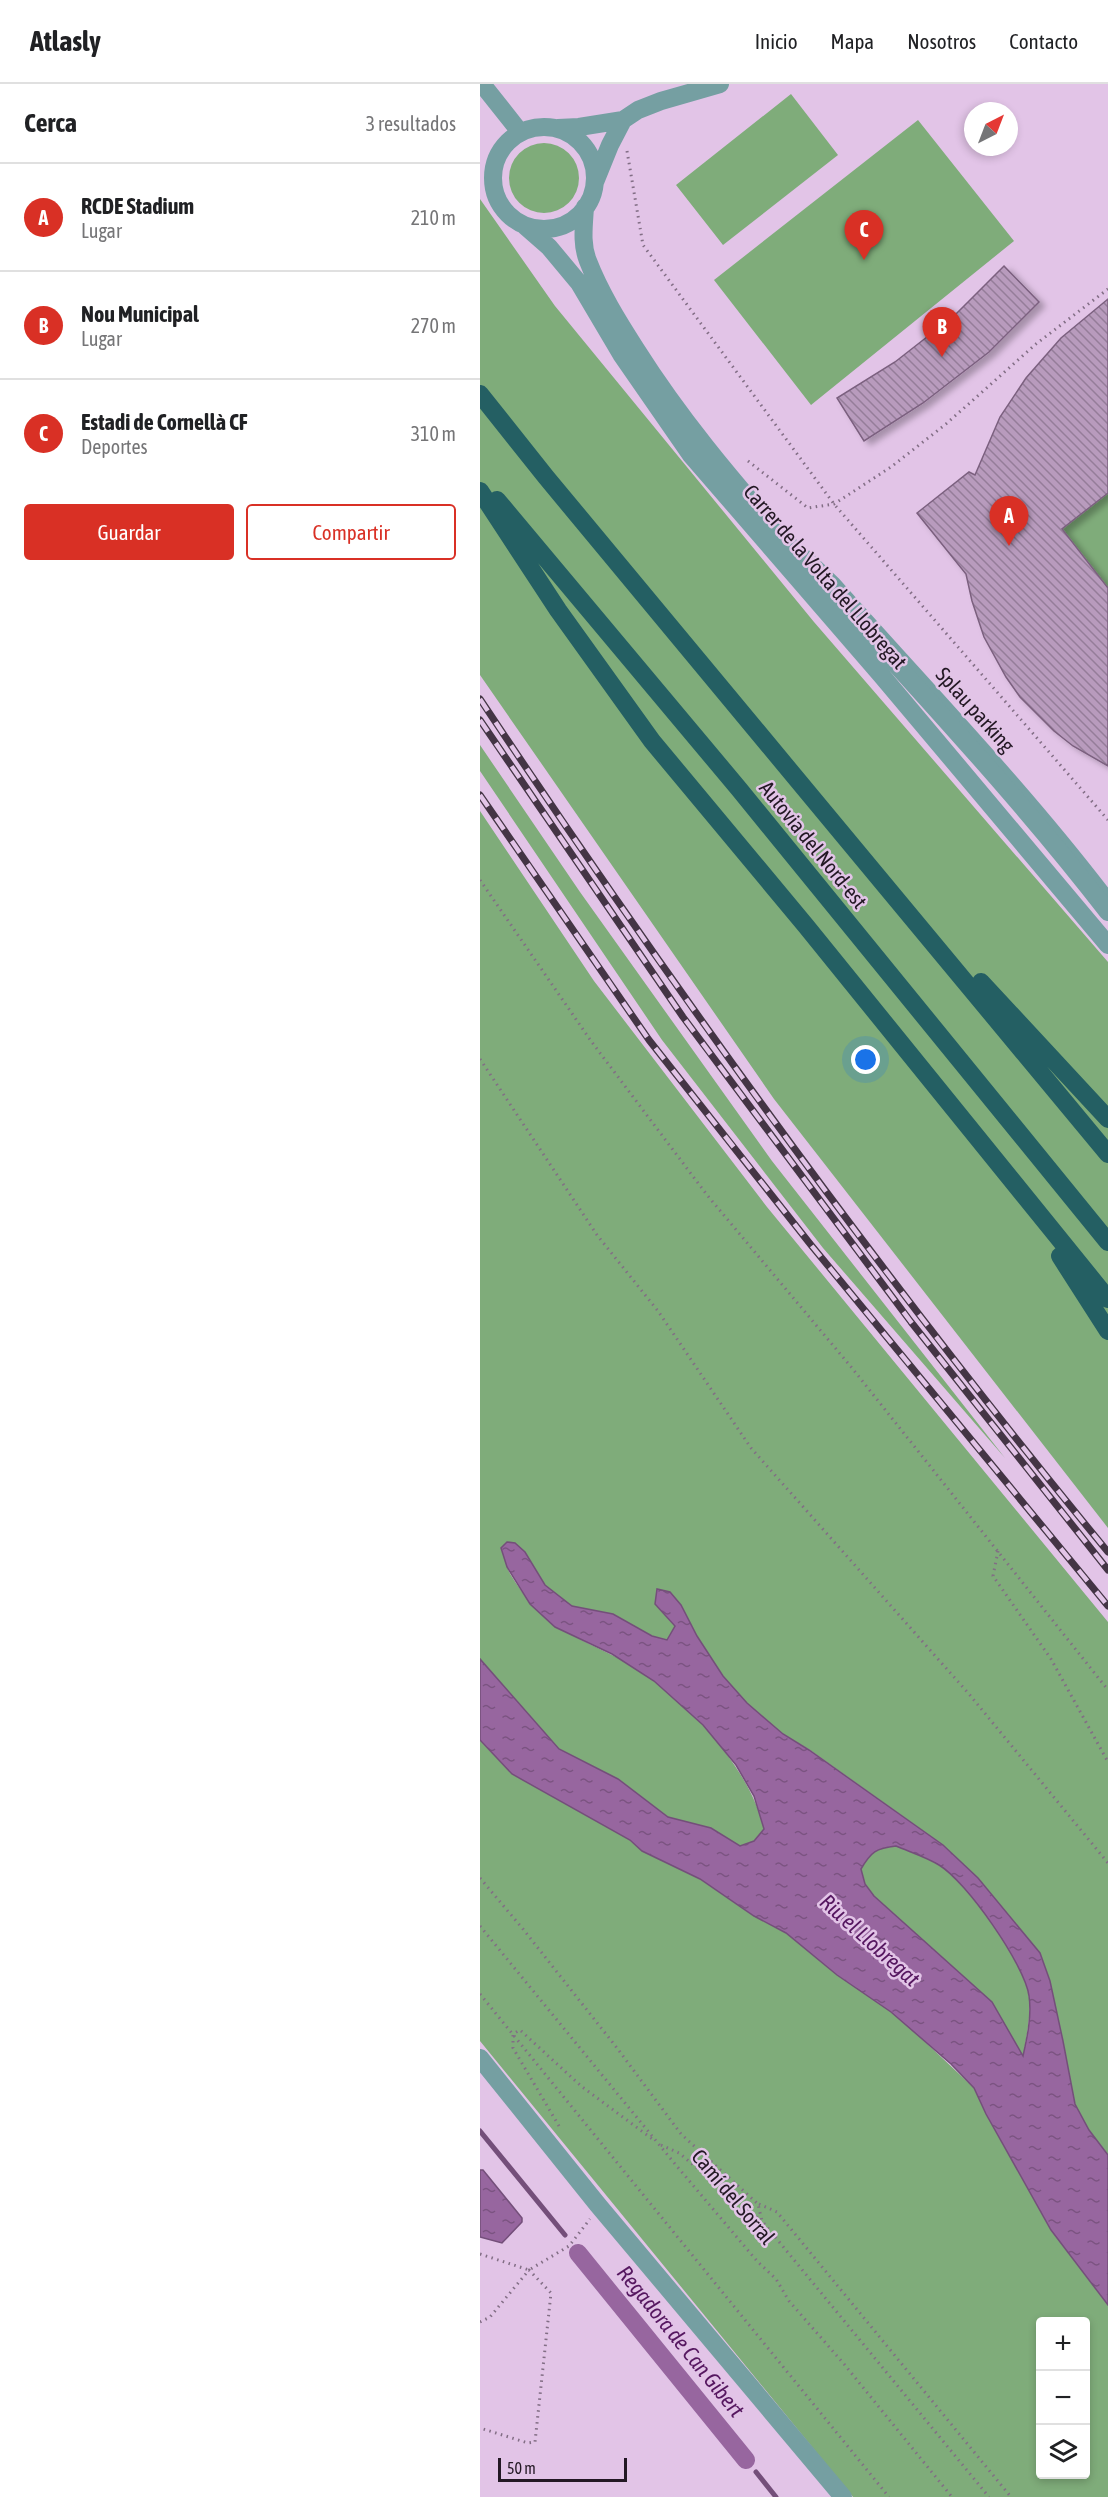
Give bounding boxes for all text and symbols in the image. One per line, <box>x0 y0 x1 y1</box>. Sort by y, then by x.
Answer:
text: Atlasly <box>30 25 101 57</box>
text: Inicio <box>755 29 798 53</box>
text: Mapa <box>831 29 874 53</box>
text: Nosotros <box>907 29 976 53</box>
text: Contacto <box>1009 29 1078 53</box>
north arrow <box>964 102 1018 156</box>
text: Cerca <box>24 108 77 138</box>
text: 3 resultados <box>366 112 456 135</box>
text: RCDE Stadium <box>81 193 194 219</box>
text: A <box>39 206 48 229</box>
text: 210 m <box>411 206 456 229</box>
pin: C <box>844 210 884 260</box>
text: Lugar <box>81 219 122 242</box>
text: Nou Municipal <box>81 301 199 327</box>
pin: B <box>922 308 962 357</box>
text: B <box>39 314 48 337</box>
text: 270 m <box>411 314 456 337</box>
text: Lugar <box>81 327 122 350</box>
text: Estadi de Cornellà CF <box>81 409 248 435</box>
text: C <box>39 422 48 445</box>
text: 310 m <box>411 422 456 445</box>
text: Deportes <box>81 435 148 458</box>
street label: Carrer de la Volta del Llobregat <box>739 479 912 673</box>
pin: A <box>990 496 1028 546</box>
button: Guardar <box>24 504 234 560</box>
button: Compartir <box>246 504 456 560</box>
street label: Splau parking <box>931 662 1020 757</box>
street label: Autovia del Nord-est <box>755 776 872 913</box>
your location <box>851 1045 880 1074</box>
water label: Riu el Llobregat <box>815 1888 926 1992</box>
street label: Camí del Sorral <box>687 2144 781 2249</box>
water label: Regadora de Can Gibert <box>612 2260 751 2423</box>
map controls <box>1036 2317 1090 2479</box>
button: + <box>1036 2317 1090 2371</box>
button: − <box>1036 2371 1090 2425</box>
button: layers <box>1036 2425 1090 2479</box>
scale bar <box>498 2455 627 2482</box>
text: 50 m <box>507 2459 536 2477</box>

